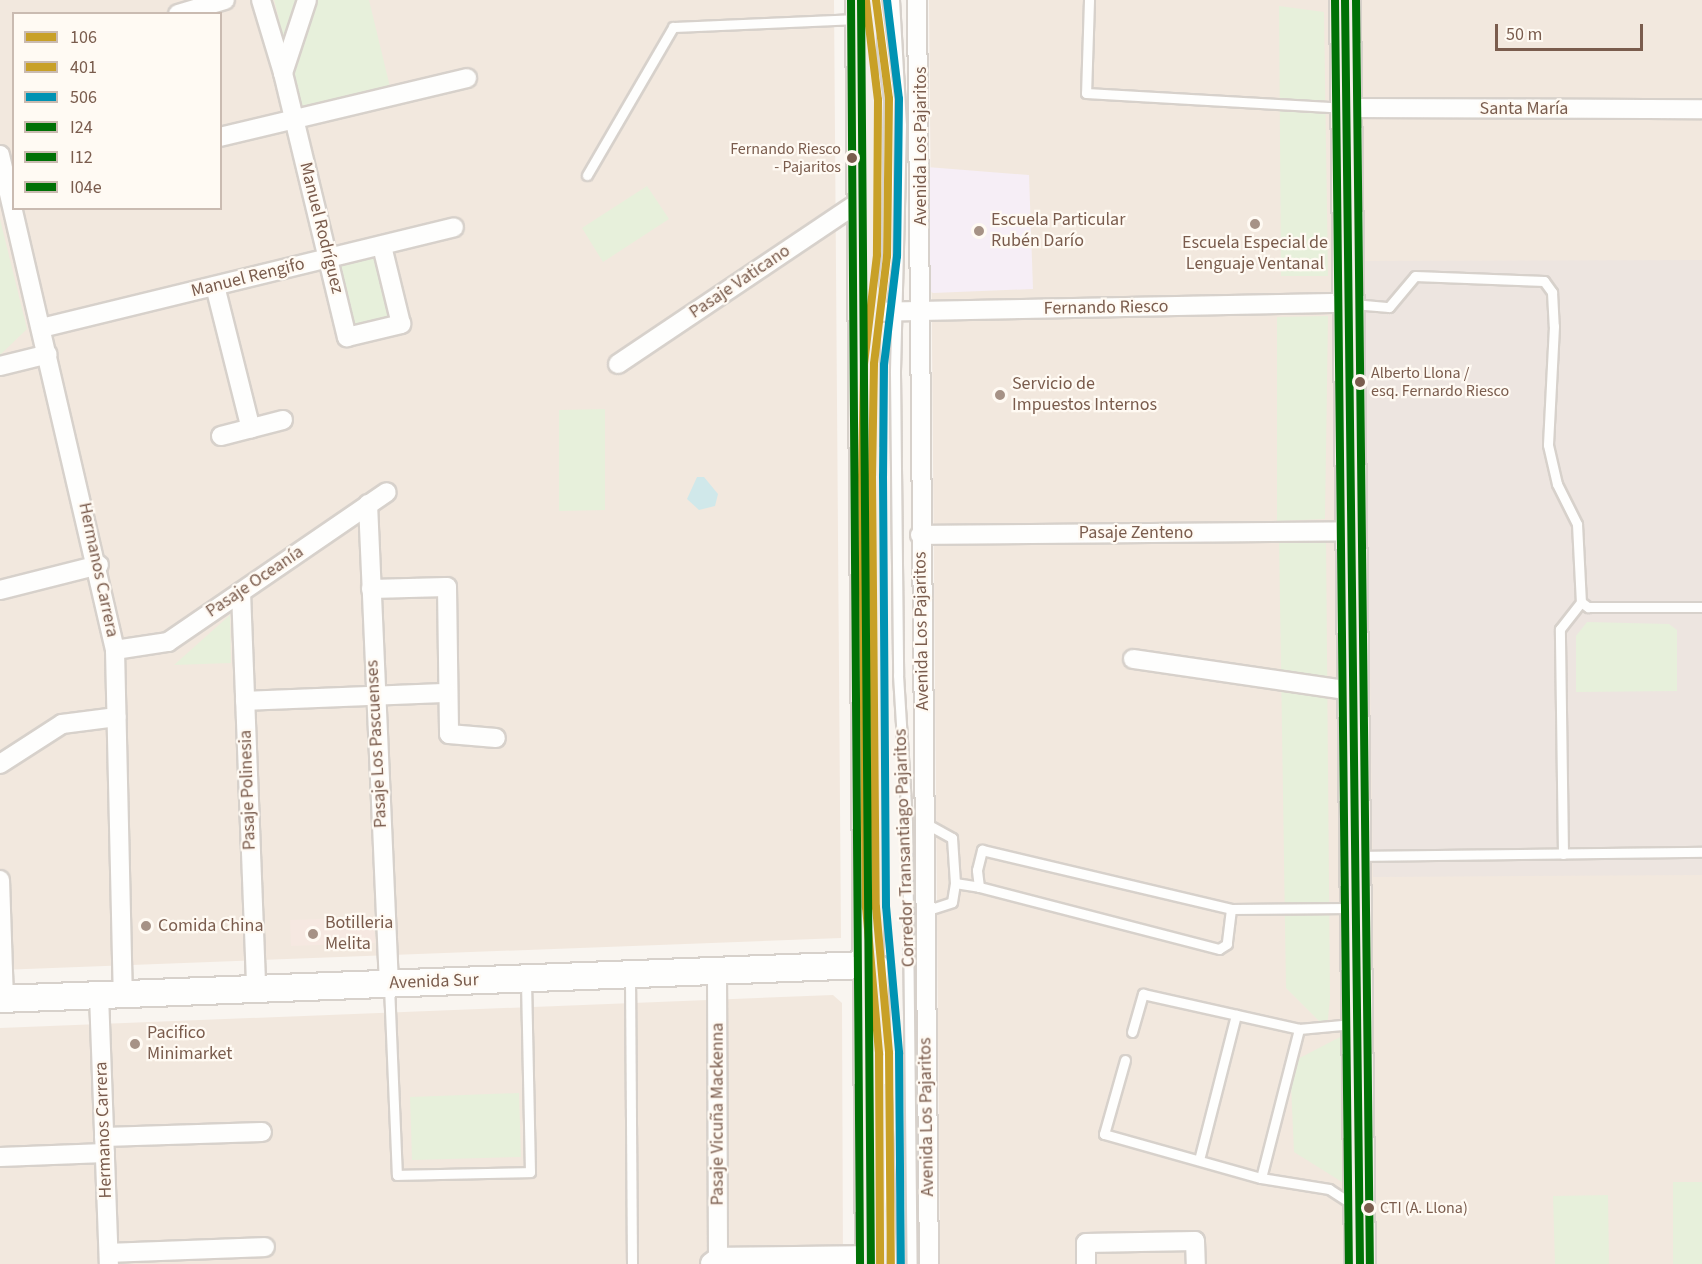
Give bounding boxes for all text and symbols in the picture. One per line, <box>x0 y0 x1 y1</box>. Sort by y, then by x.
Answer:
legend <box>12 12 222 210</box>
scale bar <box>1498 12 1646 50</box>
text: 50 m <box>1506 22 1542 47</box>
text: 106 <box>70 25 97 50</box>
text: 401 <box>70 55 97 80</box>
street label: Avenida Los Pajaritos <box>910 66 932 226</box>
text: 506 <box>70 85 97 110</box>
street label: Santa María <box>1480 98 1568 120</box>
text: I24 <box>70 115 93 140</box>
place label: Fernando Riesco - Pajaritos <box>730 139 841 177</box>
text: I12 <box>70 145 93 170</box>
marker: Fernando Riesco - Pajaritos <box>846 152 858 164</box>
street label: Manuel Rodríguez <box>294 160 348 296</box>
text: I04e <box>70 175 102 200</box>
place label: Escuela Particular Rubén Darío <box>991 210 1125 252</box>
marker: Escuela Especial de Lenguaje Ventanal <box>1248 217 1262 231</box>
marker: Escuela Particular Rubén Darío <box>972 224 986 238</box>
place label: Escuela Especial de Lenguaje Ventanal <box>1182 233 1328 276</box>
street label: Pasaje Vaticano <box>685 240 795 324</box>
street label: Manuel Rengifo <box>189 253 307 303</box>
street label: Fernando Riesco <box>1043 296 1169 320</box>
place label: Alberto Llona / esq. Fernardo Riesco <box>1371 363 1509 401</box>
place label: Servicio de Impuestos Internos <box>1012 374 1157 416</box>
marker: Alberto Llona / esq. Fernardo Riesco <box>1354 376 1366 388</box>
marker: Servicio de Impuestos Internos <box>993 388 1007 402</box>
street label: Hermanos Carrera <box>73 501 123 639</box>
street label: Pasaje Zenteno <box>1079 522 1193 544</box>
street label: Pasaje Oceanía <box>202 541 308 623</box>
street label: Avenida Los Pajaritos <box>910 551 934 711</box>
street label: Pasaje Los Pascuenses <box>362 659 392 829</box>
street label: Corredor Transantiago Pajaritos <box>890 728 920 968</box>
street label: Pasaje Polinesia <box>235 729 261 851</box>
place label: Botilleria Melita <box>325 913 393 956</box>
place label: Comida China <box>158 915 263 937</box>
marker: Comida China <box>139 919 153 933</box>
marker: Botilleria Melita <box>306 927 320 941</box>
street label: Avenida Sur <box>389 970 479 994</box>
place label: Pacifico Minimarket <box>147 1023 232 1066</box>
street label: Pasaje Vicuña Mackenna <box>707 1023 729 1205</box>
marker: Pacifico Minimarket <box>128 1037 142 1051</box>
street label: Avenida Los Pajaritos <box>915 1037 939 1197</box>
street label: Hermanos Carrera <box>91 1061 117 1199</box>
place label: CTI (A. Llona) <box>1380 1198 1468 1218</box>
marker: CTI (A. Llona) <box>1363 1202 1375 1214</box>

